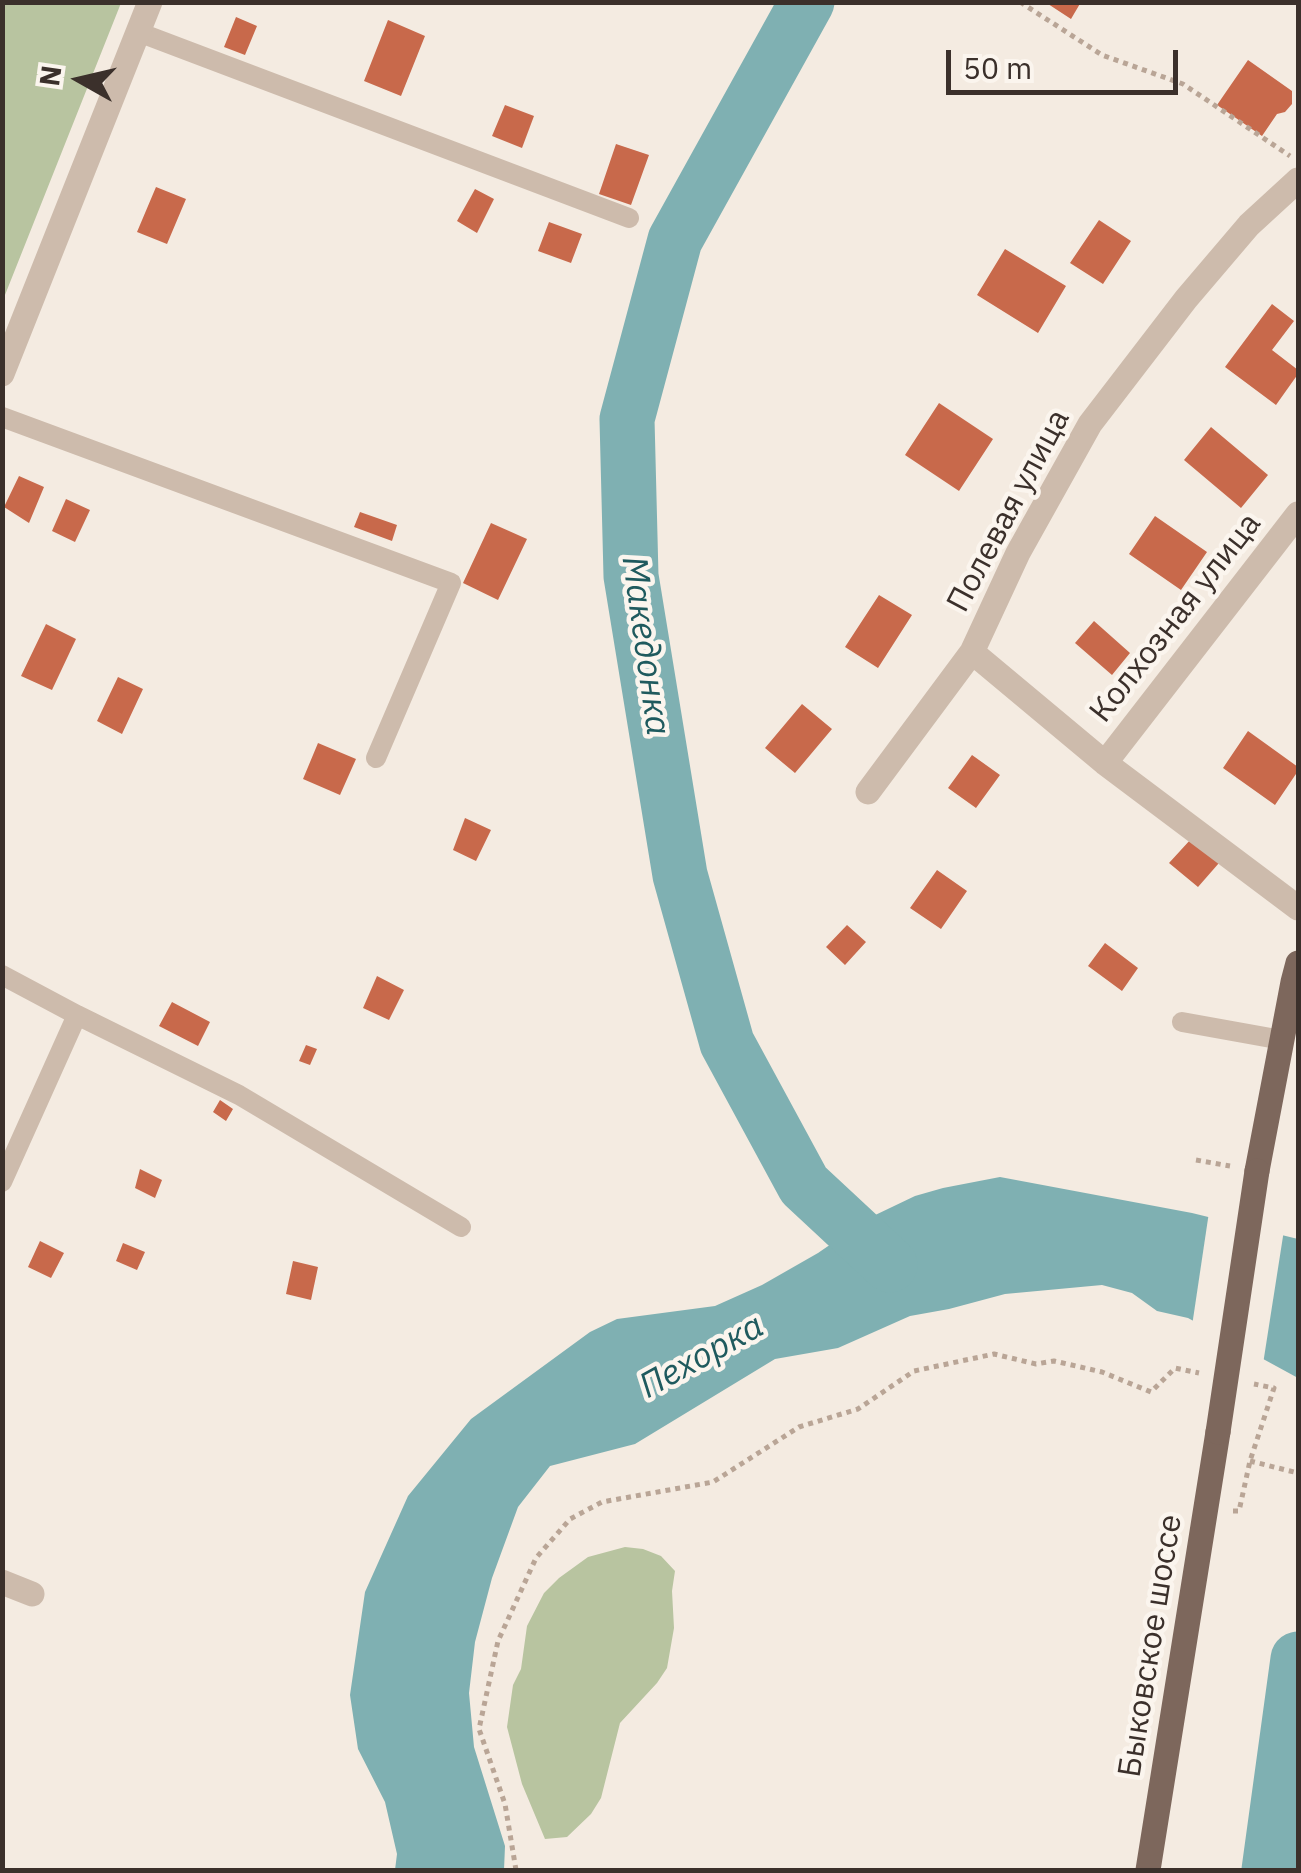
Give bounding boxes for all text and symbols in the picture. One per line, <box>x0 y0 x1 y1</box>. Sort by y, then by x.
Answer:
north arrow <box>30 30 130 130</box>
scale bar <box>951 30 1184 92</box>
text: 50 m <box>963 48 1032 87</box>
text: N <box>30 63 70 88</box>
street label: Полевая улица <box>940 403 1078 619</box>
street label: Колхозная улица <box>1082 506 1270 730</box>
water label: Македонка <box>612 554 678 738</box>
water label: Пехорка <box>633 1306 771 1408</box>
street label: Быковское шоссе <box>1111 1512 1191 1780</box>

